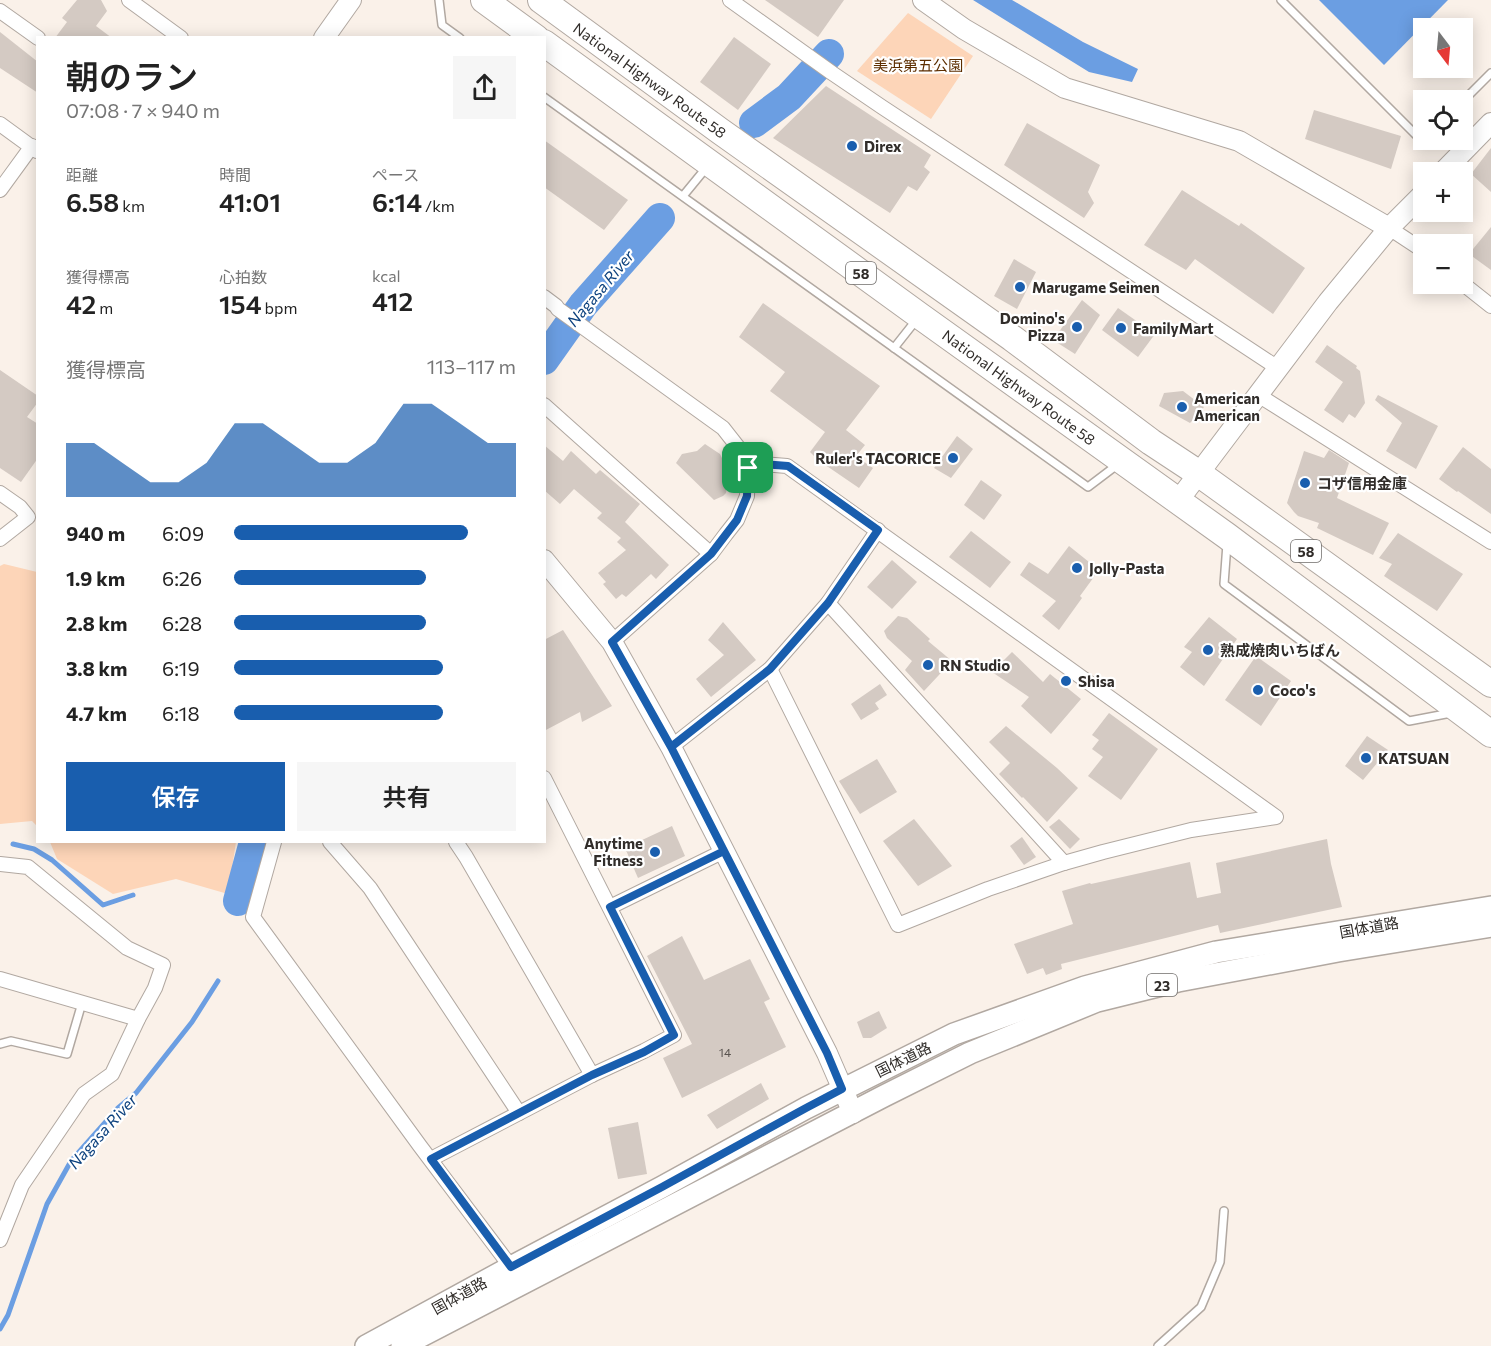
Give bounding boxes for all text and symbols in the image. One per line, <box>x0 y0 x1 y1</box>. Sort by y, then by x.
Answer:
street label: National Highway Route 58 <box>570 18 730 142</box>
north arrow <box>1413 18 1473 78</box>
map controls <box>1413 18 1473 294</box>
text: 朝のラン <box>66 55 198 96</box>
button: share <box>453 56 516 119</box>
park label: 美浜第五公園 <box>873 56 963 74</box>
button: locate <box>1413 90 1473 150</box>
text: 07:08 · 7 × 940 m <box>66 98 220 122</box>
place label: Direx <box>864 137 902 155</box>
marker: Direx <box>845 139 859 153</box>
button: + <box>1413 162 1473 222</box>
text: 距離 <box>66 165 98 184</box>
text: 時間 <box>219 165 251 184</box>
text: ペース <box>372 165 419 184</box>
text: 6.58 <box>66 186 119 217</box>
text: 41:01 <box>219 186 281 217</box>
text: 6:14 <box>372 186 422 217</box>
text: km <box>119 196 145 215</box>
text: /km <box>422 196 455 215</box>
button: − <box>1413 234 1473 294</box>
water label: Nagasa River <box>563 246 638 330</box>
road number: 58 <box>846 262 876 284</box>
text: kcal <box>372 266 401 285</box>
text: 獲得標高 <box>66 267 130 286</box>
text: 心拍数 <box>219 267 267 286</box>
place label: Marugame Seimen <box>1032 278 1160 296</box>
marker: Marugame Seimen <box>1013 280 1027 294</box>
text: 412 <box>372 285 413 316</box>
text: 42 <box>66 288 96 319</box>
text: 154 <box>219 288 261 319</box>
text: m <box>96 298 113 317</box>
text: bpm <box>261 298 297 317</box>
place label: Domino's Pizza <box>1000 309 1065 344</box>
place label: FamilyMart <box>1133 319 1214 337</box>
marker: Domino's Pizza <box>1070 320 1084 334</box>
marker: FamilyMart <box>1114 321 1128 335</box>
street label: National Highway Route 58 <box>939 325 1099 449</box>
text: 113–117 m <box>427 354 516 378</box>
text: 獲得標高 <box>66 357 146 381</box>
place label: American American <box>1194 389 1260 424</box>
marker: American American <box>1175 400 1189 414</box>
pin <box>722 442 773 493</box>
place label: Ruler's TACORICE <box>815 449 941 467</box>
icon: arrive <box>731 451 764 484</box>
marker: Ruler's TACORICE <box>946 451 960 465</box>
place label: コザ信用金庫 <box>1317 474 1407 492</box>
marker: コザ信用金庫 <box>1298 476 1312 490</box>
text: 940 m <box>66 521 125 545</box>
text: 6:09 <box>162 521 204 545</box>
road number: 58 <box>1291 540 1321 562</box>
place label: Jolly-Pasta <box>1089 559 1164 577</box>
marker: Jolly-Pasta <box>1070 561 1084 575</box>
text: 1.9 km <box>66 566 125 590</box>
text: 6:26 <box>162 566 202 590</box>
text: 2.8 km <box>66 611 128 635</box>
text: 6:28 <box>162 611 202 635</box>
place label: 熟成焼肉いちばん <box>1220 641 1340 659</box>
marker: 熟成焼肉いちばん <box>1201 643 1215 657</box>
text: 3.8 km <box>66 656 128 680</box>
text: 6:19 <box>162 656 200 680</box>
place label: RN Studio <box>940 656 1010 674</box>
marker: RN Studio <box>921 658 935 672</box>
place label: Shisa <box>1078 672 1115 690</box>
marker: Shisa <box>1059 674 1073 688</box>
place label: Coco's <box>1270 681 1316 699</box>
marker: Coco's <box>1251 683 1265 697</box>
text: 4.7 km <box>66 701 127 725</box>
text: 6:18 <box>162 701 200 725</box>
place label: KATSUAN <box>1378 749 1449 767</box>
marker: KATSUAN <box>1359 751 1373 765</box>
button: 保存 <box>66 762 285 831</box>
button: 共有 <box>297 762 516 831</box>
place label: Anytime Fitness <box>584 834 643 869</box>
marker: Anytime Fitness <box>648 845 662 859</box>
street label: 国体道路 <box>1338 913 1400 941</box>
road number: 23 <box>1147 974 1177 996</box>
street label: 国体道路 <box>872 1038 934 1080</box>
house number: 14 <box>719 1045 731 1059</box>
water label: Nagasa River <box>64 1089 141 1172</box>
street label: 国体道路 <box>428 1273 490 1317</box>

